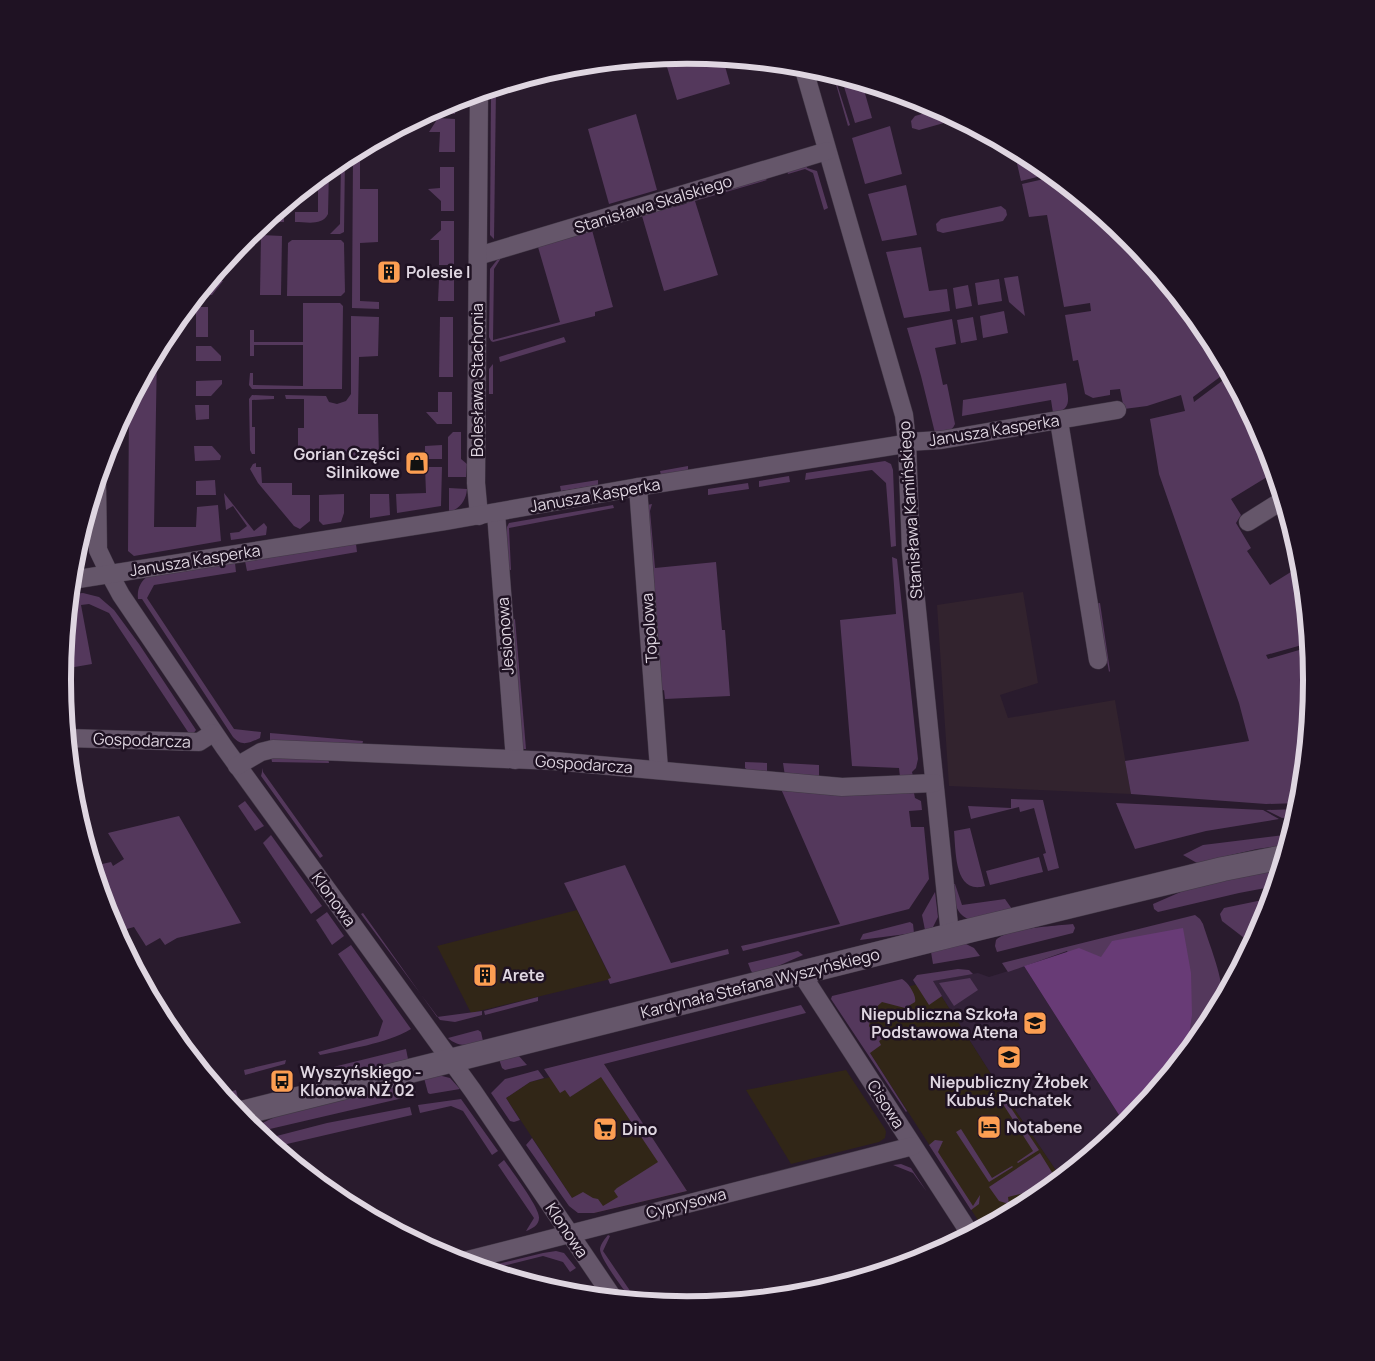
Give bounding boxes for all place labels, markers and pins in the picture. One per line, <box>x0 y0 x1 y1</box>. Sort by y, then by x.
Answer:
building icon: Polesie I <box>376 259 402 285</box>
place label: Polesie I <box>406 261 471 283</box>
place label: Gorian Części Silnikowe <box>293 443 400 483</box>
shop icon: Gorian Części Silnikowe <box>404 450 430 476</box>
building icon: Arete <box>472 962 498 988</box>
place label: Arete <box>502 964 545 986</box>
place label: Niepubliczna Szkoła Podstawowa Atena <box>861 1003 1018 1043</box>
school or university icon: Niepubliczna Szkoła Podstawowa Atena <box>1022 1010 1048 1036</box>
school or university icon: Niepubliczny Żłobek Kubuś Puchatek <box>996 1044 1022 1070</box>
place label: Wyszyńskiego - Klonowa NŻ 02 <box>300 1061 422 1101</box>
bus stop icon: Wyszyńskiego - Klonowa NŻ 02 <box>269 1068 295 1094</box>
place label: Niepubliczny Żłobek Kubuś Puchatek <box>930 1071 1089 1111</box>
hotel icon: Notabene <box>976 1114 1002 1140</box>
supermarket icon: Dino <box>592 1116 618 1142</box>
place label: Notabene <box>1006 1116 1083 1138</box>
place label: Dino <box>622 1118 658 1140</box>

